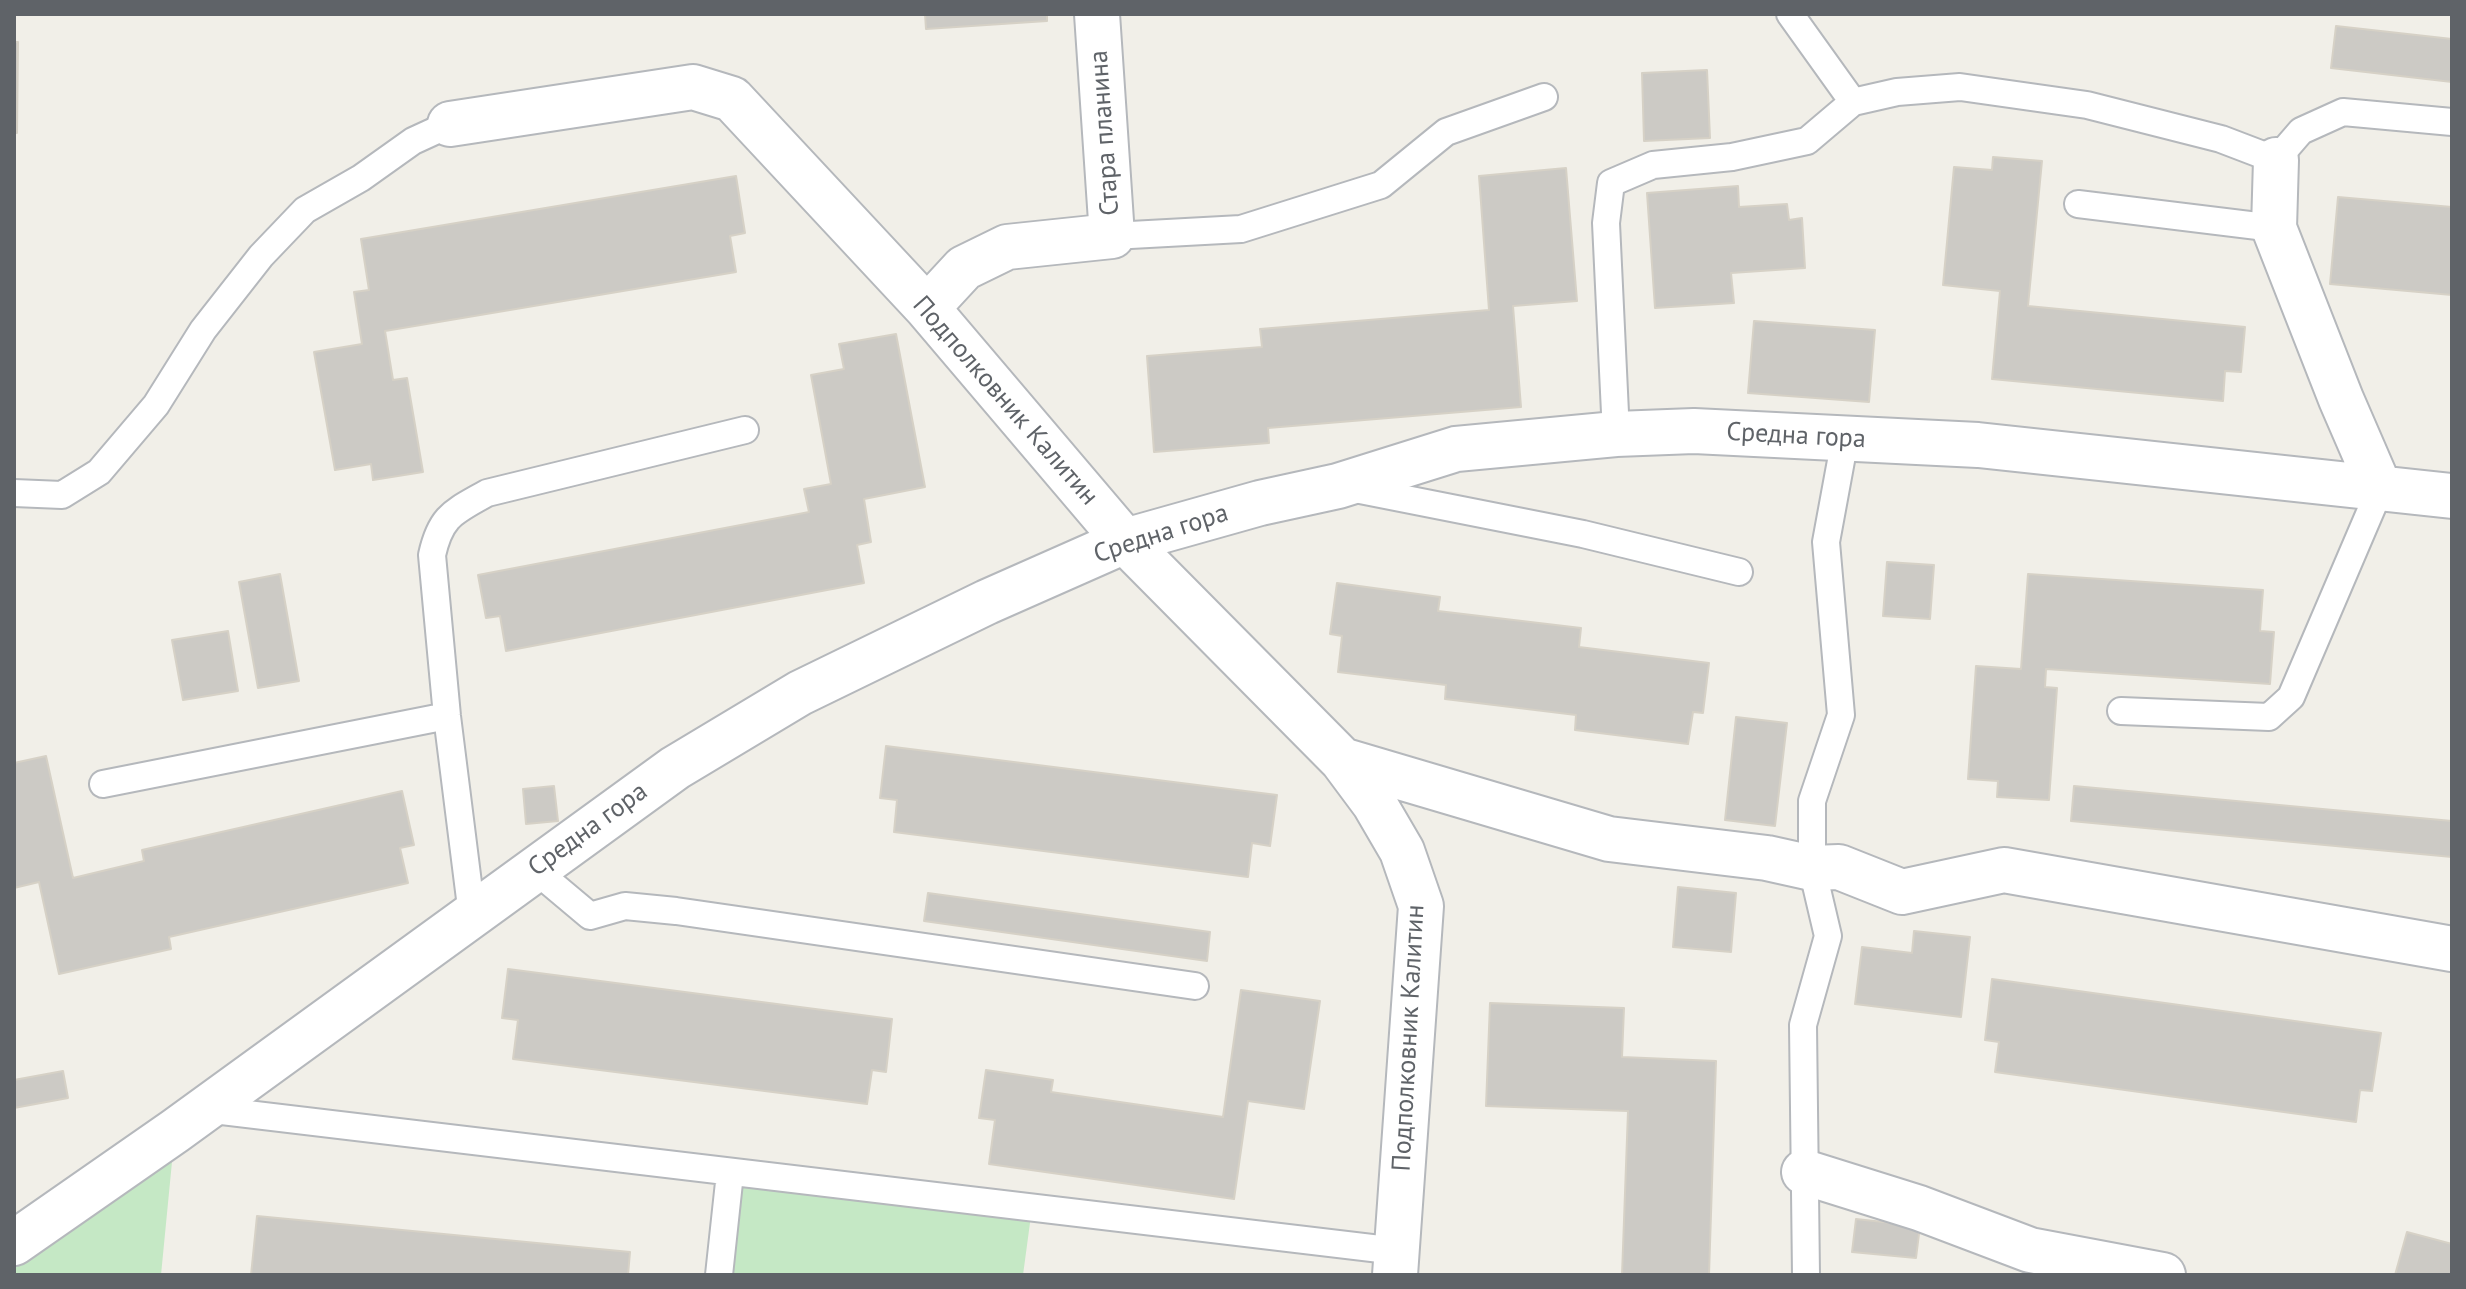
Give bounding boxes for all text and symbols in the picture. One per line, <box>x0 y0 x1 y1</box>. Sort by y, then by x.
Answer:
street label: Стара планина <box>1084 49 1126 217</box>
street label: Подполковник Калитин <box>906 290 1104 512</box>
street label: Средна гора <box>1725 417 1867 455</box>
street label: Средна гора <box>1090 498 1232 570</box>
street label: Средна гора <box>522 776 654 884</box>
street label: Подполковник Калитин <box>1386 904 1432 1172</box>

